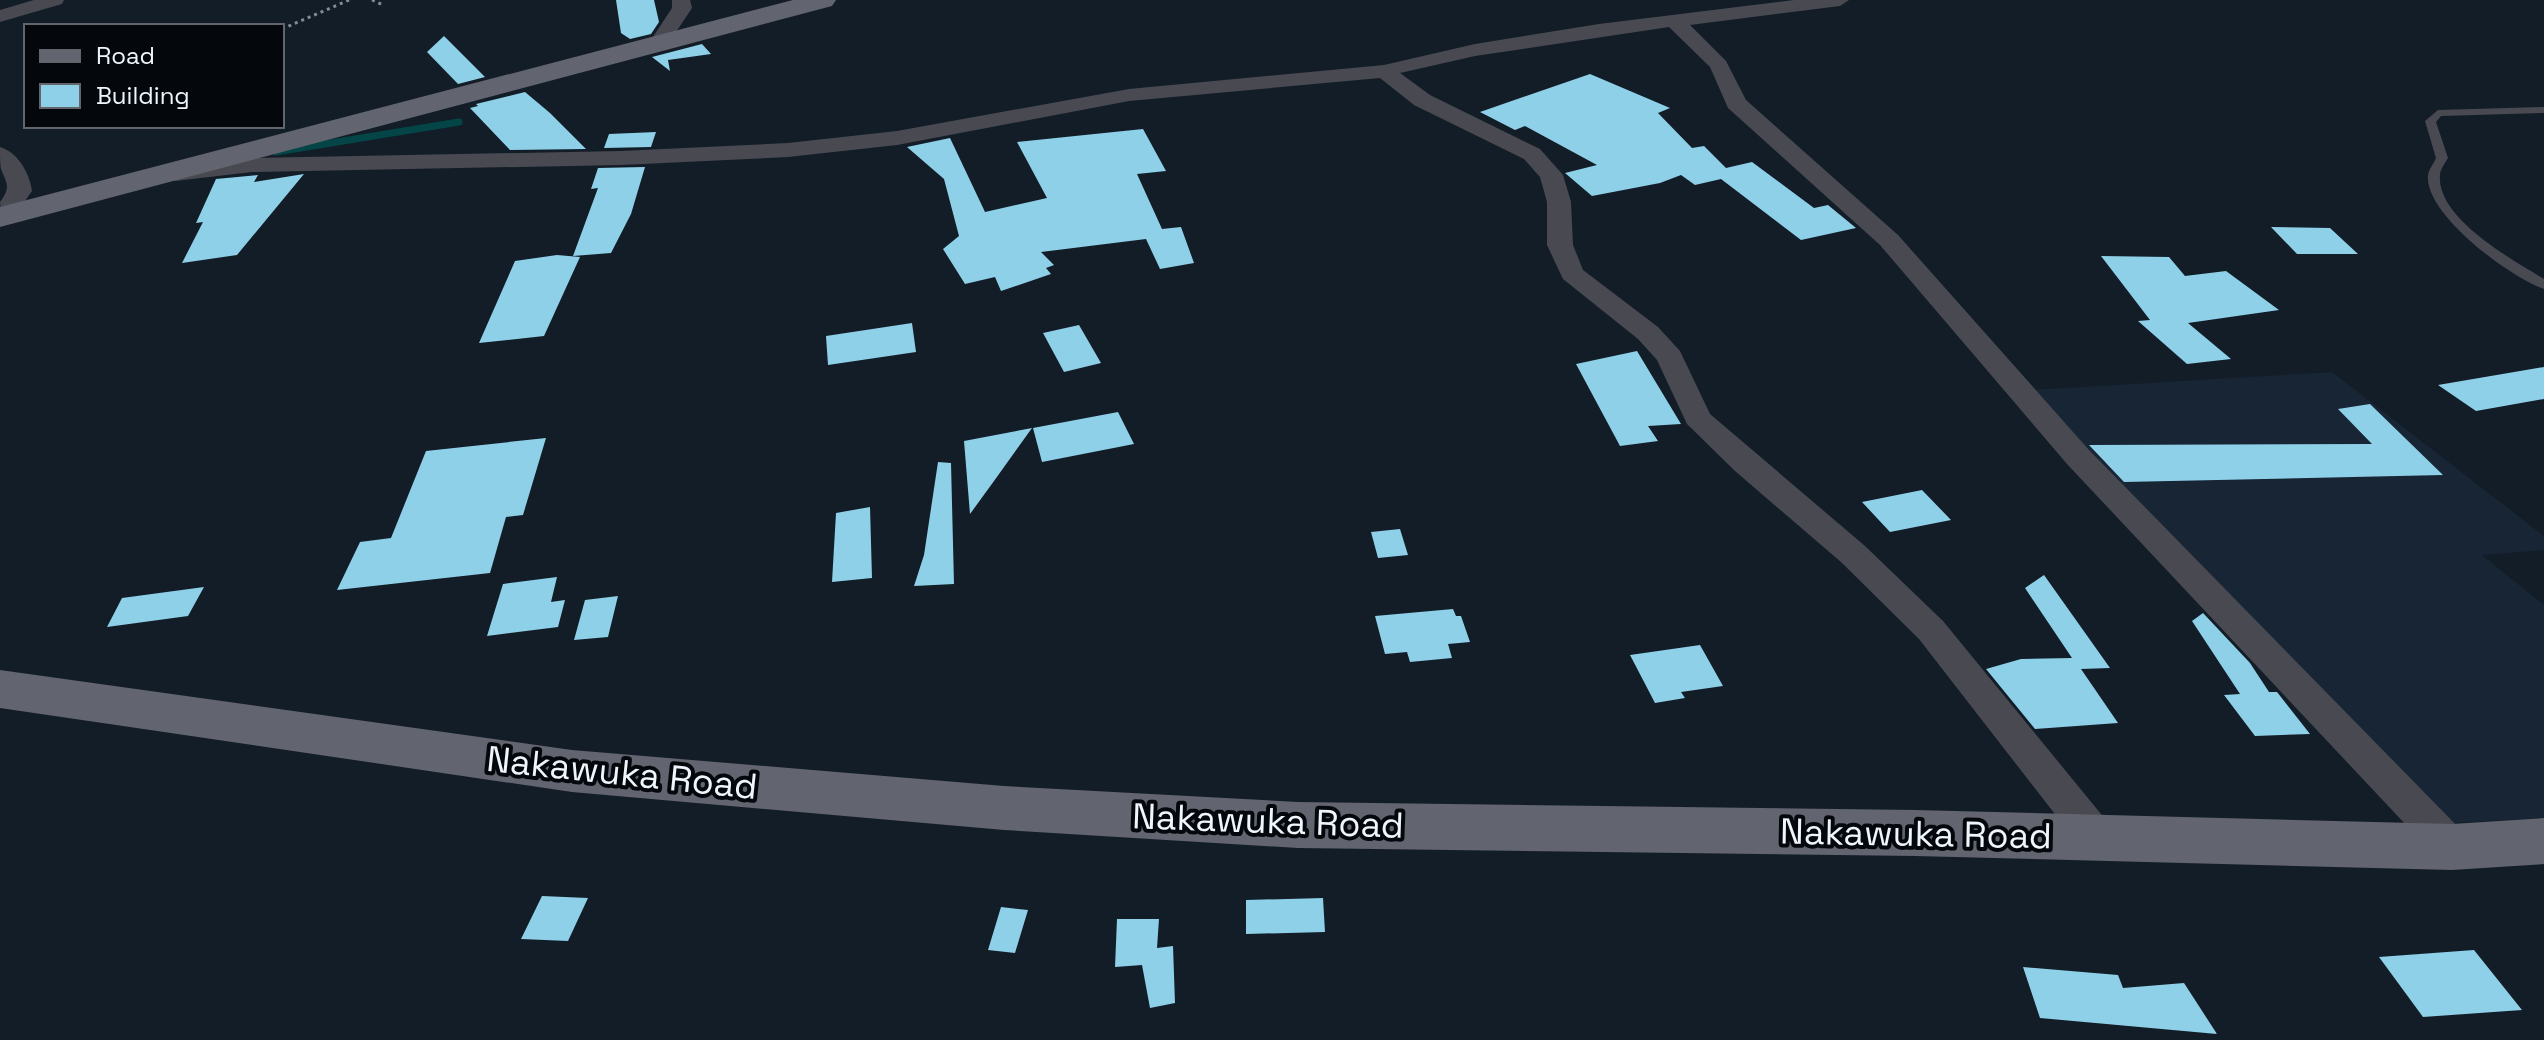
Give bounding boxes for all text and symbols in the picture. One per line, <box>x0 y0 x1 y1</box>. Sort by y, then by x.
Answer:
legend <box>24 24 284 128</box>
text: Road <box>96 40 155 71</box>
text: Building <box>96 80 190 111</box>
street label: Nakawuka Road <box>484 736 760 810</box>
street label: Nakawuka Road <box>1131 793 1405 849</box>
street label: Nakawuka Road <box>1780 809 2052 859</box>

